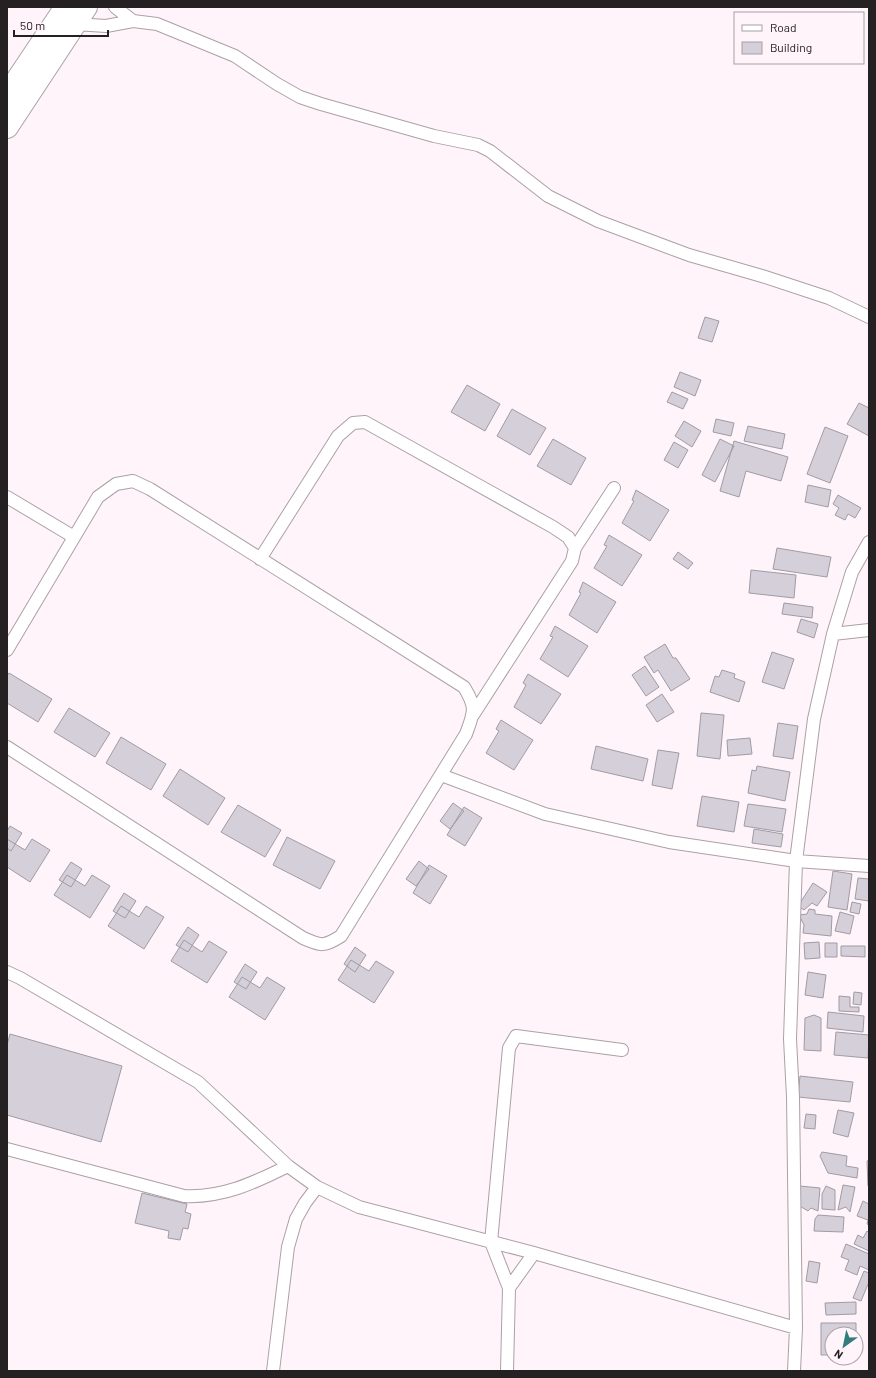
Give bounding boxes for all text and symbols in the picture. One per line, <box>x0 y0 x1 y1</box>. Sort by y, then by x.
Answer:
scale bar <box>14 12 108 38</box>
legend <box>734 12 864 64</box>
text: 50 m <box>20 18 45 32</box>
text: Road <box>770 20 797 34</box>
text: Building <box>770 40 812 54</box>
north arrow <box>824 1326 864 1366</box>
text: N <box>832 1347 845 1362</box>

